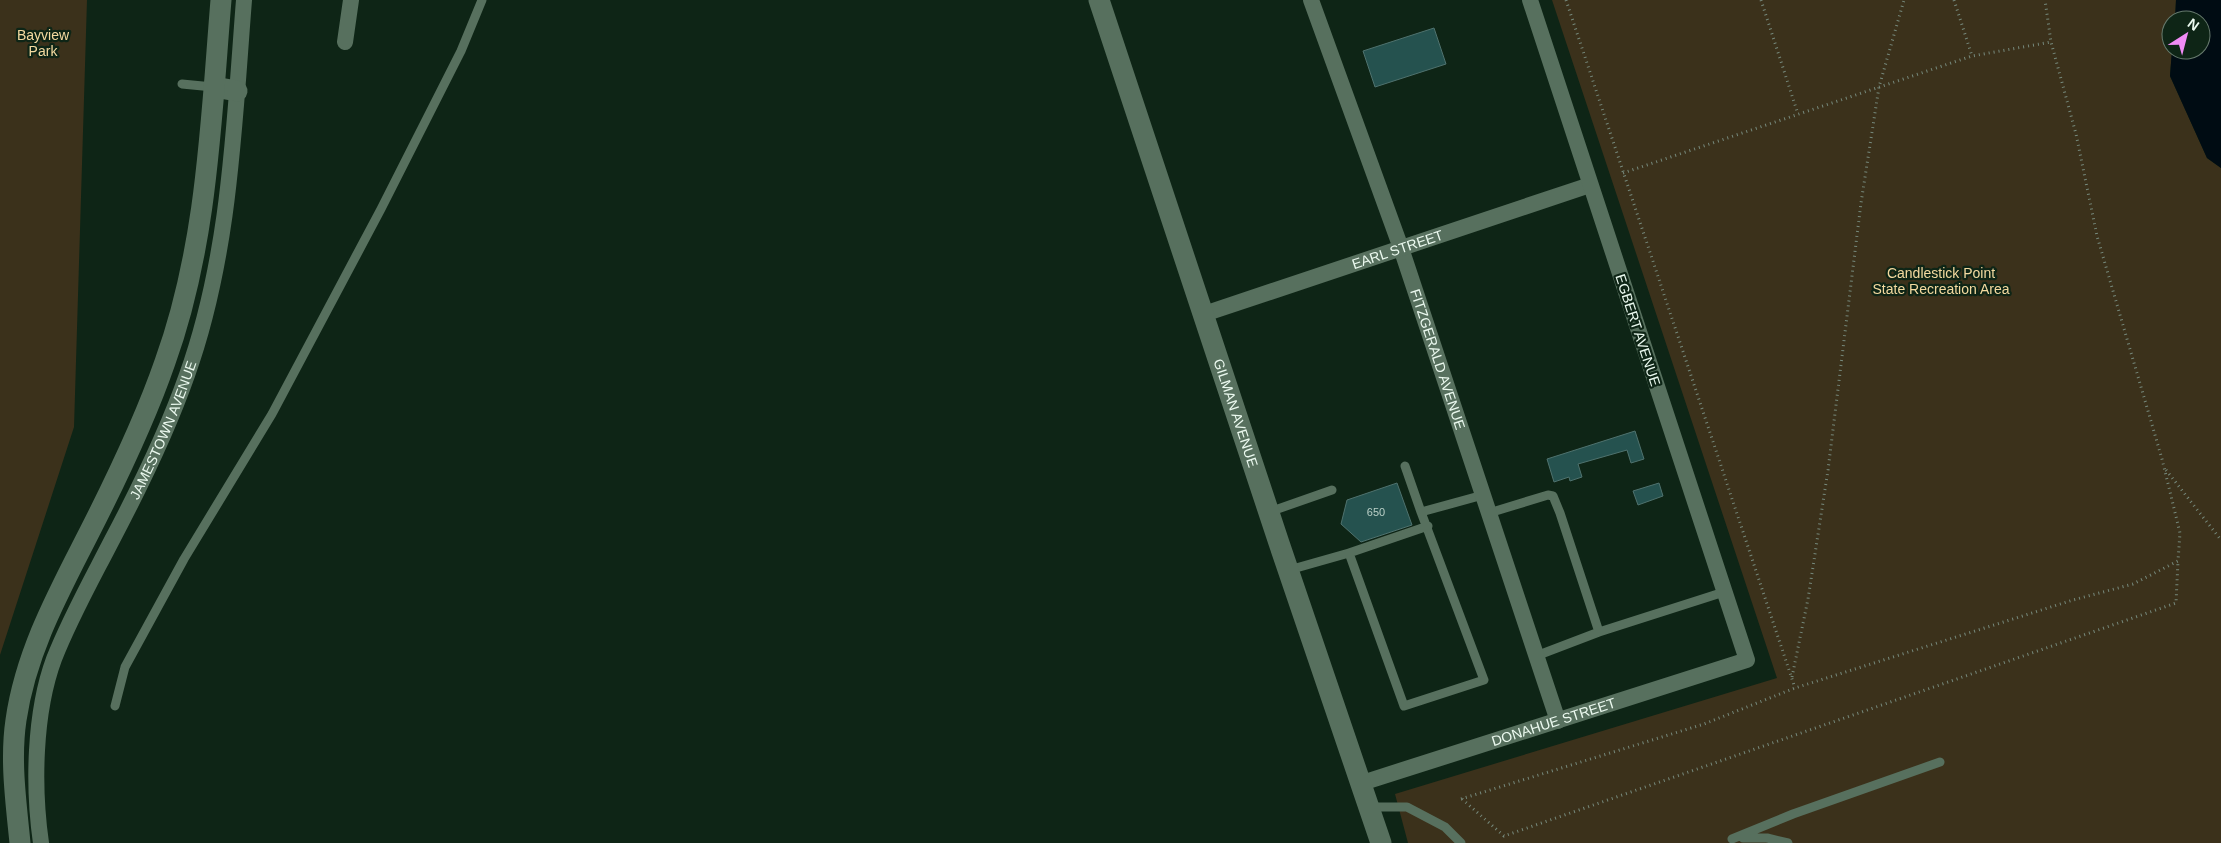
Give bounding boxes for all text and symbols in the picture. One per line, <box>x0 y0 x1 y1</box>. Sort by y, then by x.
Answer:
north arrow <box>2161 10 2211 60</box>
text: N <box>2185 15 2202 34</box>
park label: Bayview Park <box>17 27 70 59</box>
street label: EARL STREET <box>1350 227 1446 272</box>
park label: Candlestick Point State Recreation Area <box>1873 265 2010 297</box>
street label: EGBERT AVENUE <box>1612 272 1664 388</box>
street label: FITZGERALD AVENUE <box>1407 287 1469 431</box>
street label: GILMAN AVENUE <box>1210 357 1261 469</box>
street label: JAMESTOWN AVENUE <box>126 359 199 502</box>
house number: 650 <box>1367 506 1385 518</box>
street label: DONAHUE STREET <box>1489 694 1618 749</box>

